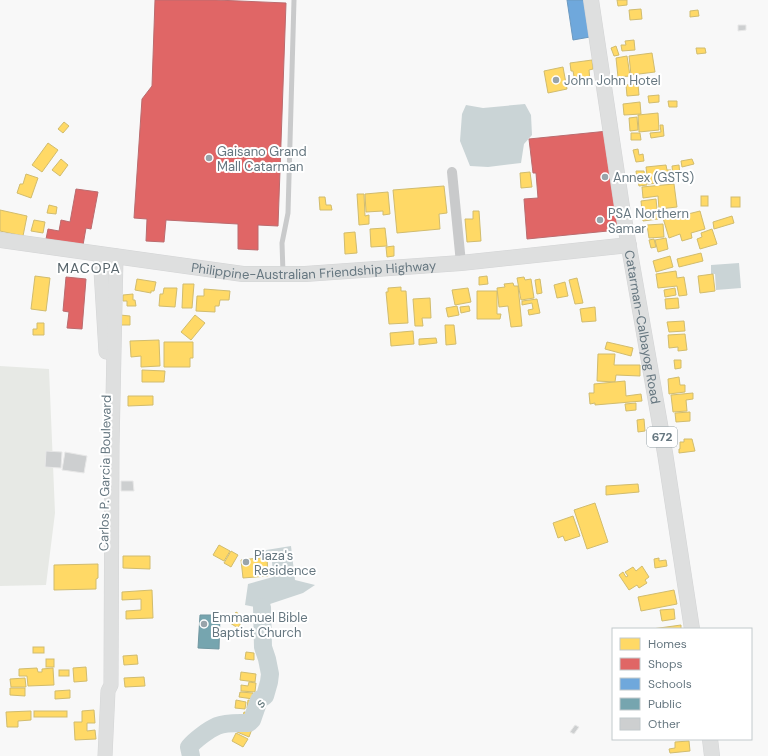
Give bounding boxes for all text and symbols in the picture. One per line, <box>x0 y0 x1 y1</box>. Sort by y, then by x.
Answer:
place label: John John Hotel <box>564 72 661 89</box>
marker: John John Hotel <box>551 75 561 85</box>
place label: Gaisano Grand Mall Catarman <box>217 143 307 175</box>
marker: Gaisano Grand Mall Catarman <box>204 153 214 163</box>
place label: Annex (GSTS) <box>613 169 694 186</box>
marker: Annex (GSTS) <box>600 172 610 182</box>
place label: PSA Northern Samar <box>608 205 689 237</box>
marker: PSA Northern Samar <box>595 215 605 225</box>
street label: Catarman-Calbayog Road <box>621 249 665 405</box>
street label: Philippine-Australian Friendship Highway <box>190 256 437 283</box>
district label: MACOPA <box>57 259 121 277</box>
street label: Carlos P. Garcia Boulevard <box>95 395 115 551</box>
road number: 672 <box>647 427 677 447</box>
place label: Piaza's Residence <box>254 547 316 579</box>
marker: Piaza's Residence <box>241 557 251 567</box>
place label: Emmanuel Bible Baptist Church <box>212 609 308 641</box>
marker: Emmanuel Bible Baptist Church <box>199 619 209 629</box>
legend <box>612 628 752 740</box>
text: Homes <box>648 636 687 652</box>
text: Shops <box>648 656 683 672</box>
text: Schools <box>648 676 692 692</box>
water label: s <box>251 695 269 711</box>
text: Public <box>648 696 682 712</box>
text: Other <box>648 716 681 732</box>

